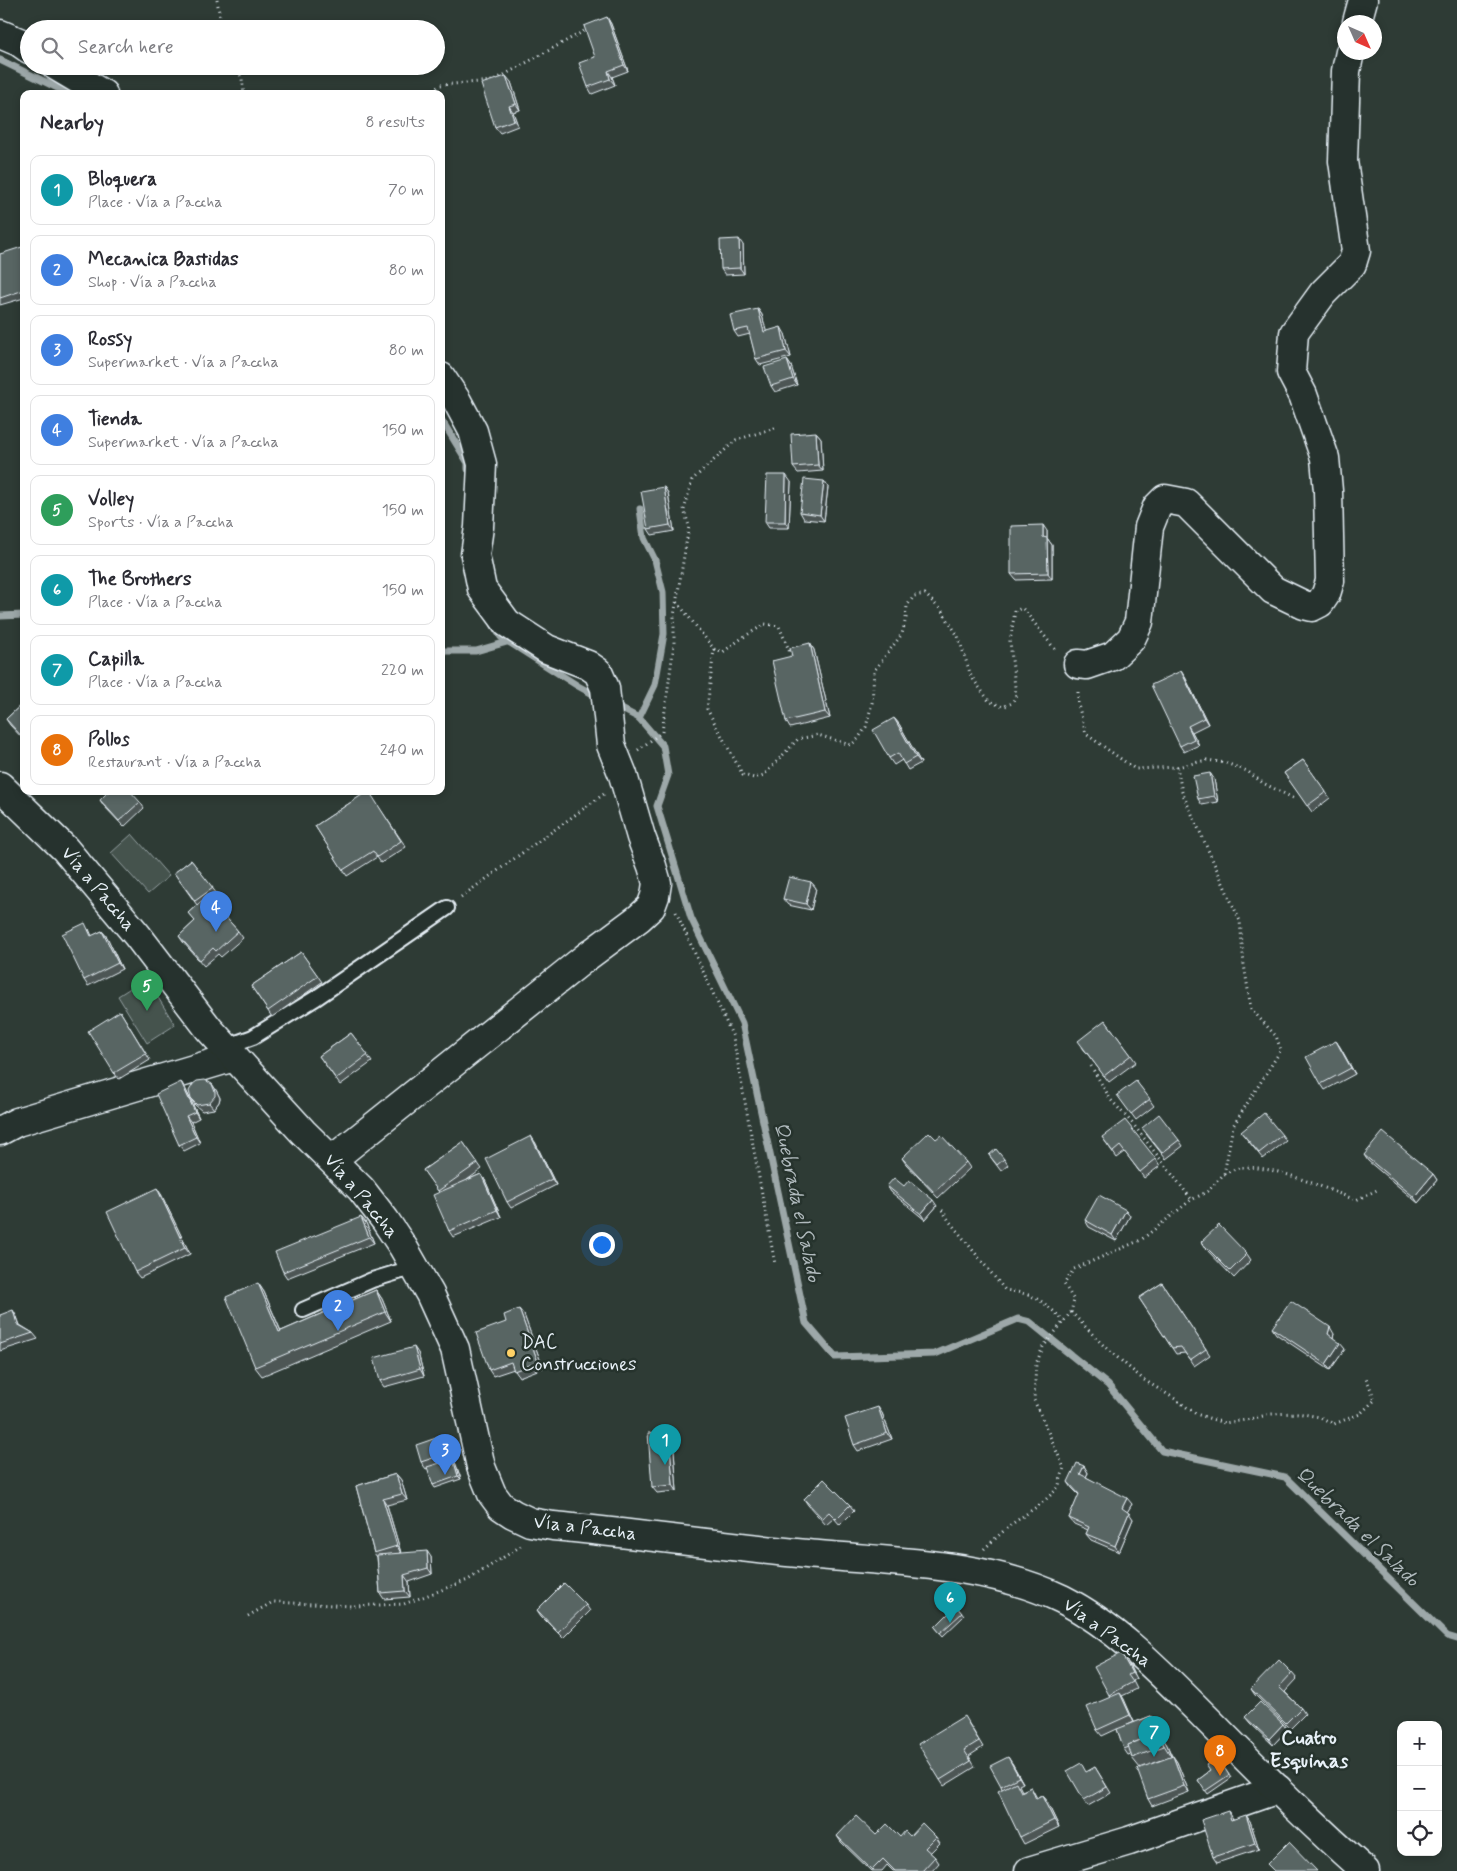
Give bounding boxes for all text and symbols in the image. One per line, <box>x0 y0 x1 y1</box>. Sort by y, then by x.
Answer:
north arrow <box>1337 15 1382 60</box>
search box <box>20 20 445 75</box>
icon: search <box>38 34 66 62</box>
text: Search here <box>78 35 174 60</box>
text: Nearby <box>40 109 104 137</box>
text: 8 results <box>365 112 425 133</box>
text: Bloquera <box>88 167 157 192</box>
text: 1 <box>53 180 61 201</box>
text: 70 m <box>388 180 424 201</box>
text: Place · Vía a Paccha <box>88 192 223 213</box>
text: Mecanica Bastidas <box>88 247 239 272</box>
text: 2 <box>53 260 61 281</box>
text: 80 m <box>389 260 424 281</box>
text: Shop · Vía a Paccha <box>88 272 217 293</box>
text: Rossy <box>88 327 132 352</box>
text: 3 <box>53 340 61 361</box>
text: 80 m <box>389 340 424 361</box>
text: Supermarket · Vía a Paccha <box>88 352 279 373</box>
text: Tienda <box>88 407 142 432</box>
text: 4 <box>52 420 62 441</box>
text: 150 m <box>382 420 424 441</box>
text: Supermarket · Vía a Paccha <box>88 432 279 453</box>
text: Volley <box>88 487 134 512</box>
text: 5 <box>52 500 62 521</box>
text: 150 m <box>382 500 424 521</box>
text: Sports · Vía a Paccha <box>88 512 234 533</box>
text: The Brothers <box>88 567 191 592</box>
text: 6 <box>53 580 61 601</box>
text: 150 m <box>382 580 424 601</box>
text: Place · Vía a Paccha <box>88 592 223 613</box>
text: Capilla <box>88 647 144 672</box>
text: 7 <box>52 660 62 681</box>
text: 220 m <box>381 660 424 681</box>
text: Place · Vía a Paccha <box>88 672 223 693</box>
text: Pollos <box>88 727 130 752</box>
text: 8 <box>52 740 62 761</box>
text: 240 m <box>380 740 424 761</box>
text: Restaurant · Vía a Paccha <box>88 752 262 773</box>
street label: Vía a Paccha <box>55 841 141 937</box>
pin: 4 <box>200 891 232 932</box>
pin: 5 <box>131 970 163 1011</box>
water label: Quebrada el Salado <box>767 1120 827 1285</box>
street label: Vía a Paccha <box>318 1148 404 1244</box>
your location <box>589 1232 615 1258</box>
pin: 2 <box>322 1290 354 1331</box>
place label: DAC Construcciones <box>521 1330 637 1377</box>
marker: DAC Construcciones <box>505 1347 517 1359</box>
pin: 1 <box>649 1424 681 1465</box>
pin: 3 <box>429 1434 461 1475</box>
water label: Quebrada el Salado <box>1289 1461 1426 1594</box>
street label: Vía a Paccha <box>532 1509 638 1547</box>
pin: 6 <box>934 1582 966 1623</box>
street label: Vía a Paccha <box>1058 1593 1156 1673</box>
pin: 7 <box>1138 1716 1170 1757</box>
map controls <box>1397 1721 1442 1856</box>
button: + <box>1397 1721 1442 1766</box>
district label: Cuatro Esquinas <box>1270 1725 1348 1775</box>
pin: 8 <box>1204 1735 1236 1776</box>
button: − <box>1397 1766 1442 1811</box>
button: locate <box>1397 1811 1442 1856</box>

